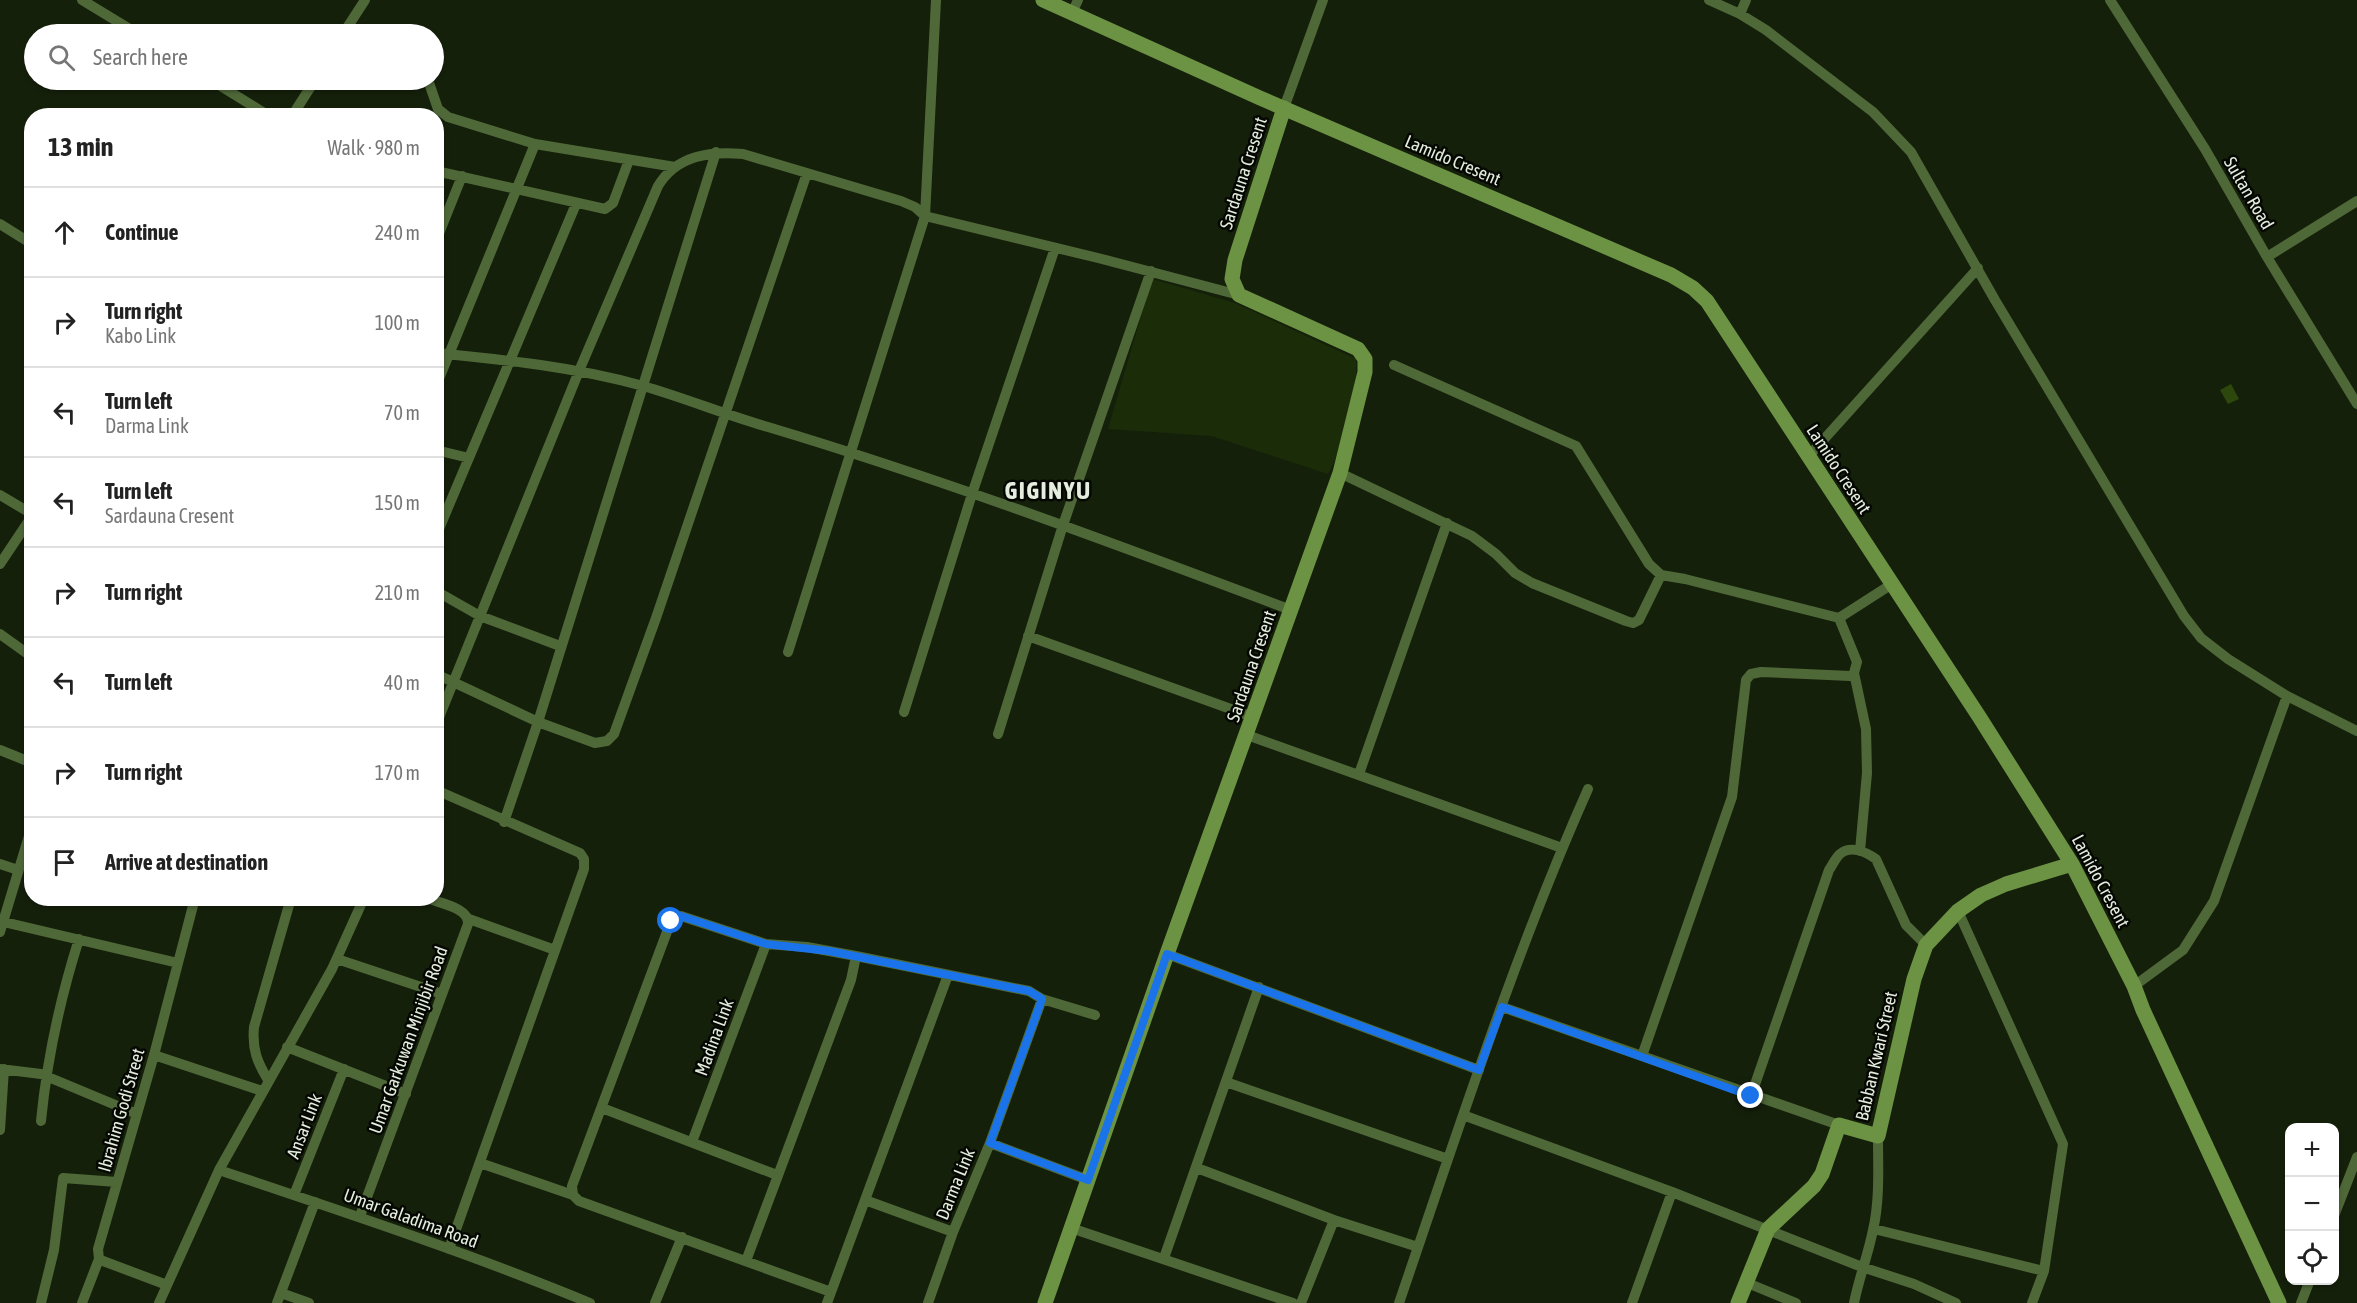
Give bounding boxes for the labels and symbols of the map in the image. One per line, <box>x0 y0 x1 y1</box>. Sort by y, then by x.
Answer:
street label: Sardauna Cresent <box>1215 114 1271 232</box>
street label: Lamido Cresent <box>1402 130 1504 190</box>
street label: Sultan Road <box>2220 153 2278 233</box>
street label: Lamido Cresent <box>1802 421 1876 517</box>
district label: GIGINYU <box>1004 477 1092 504</box>
street label: Sardauna Cresent <box>1222 608 1280 724</box>
street label: Lamido Cresent <box>2068 831 2134 931</box>
route start <box>657 907 683 933</box>
street label: Umar Garkuwan Minjibir Road <box>364 944 452 1136</box>
street label: Babban Kwari Street <box>1851 989 1901 1123</box>
street label: Madina Link <box>690 996 738 1078</box>
street label: Ibrahim Godi Street <box>93 1046 149 1174</box>
route end <box>1737 1082 1763 1108</box>
street label: Ansar Link <box>282 1091 326 1161</box>
street label: Darma Link <box>931 1145 979 1223</box>
street label: Umar Galadima Road <box>341 1184 481 1252</box>

